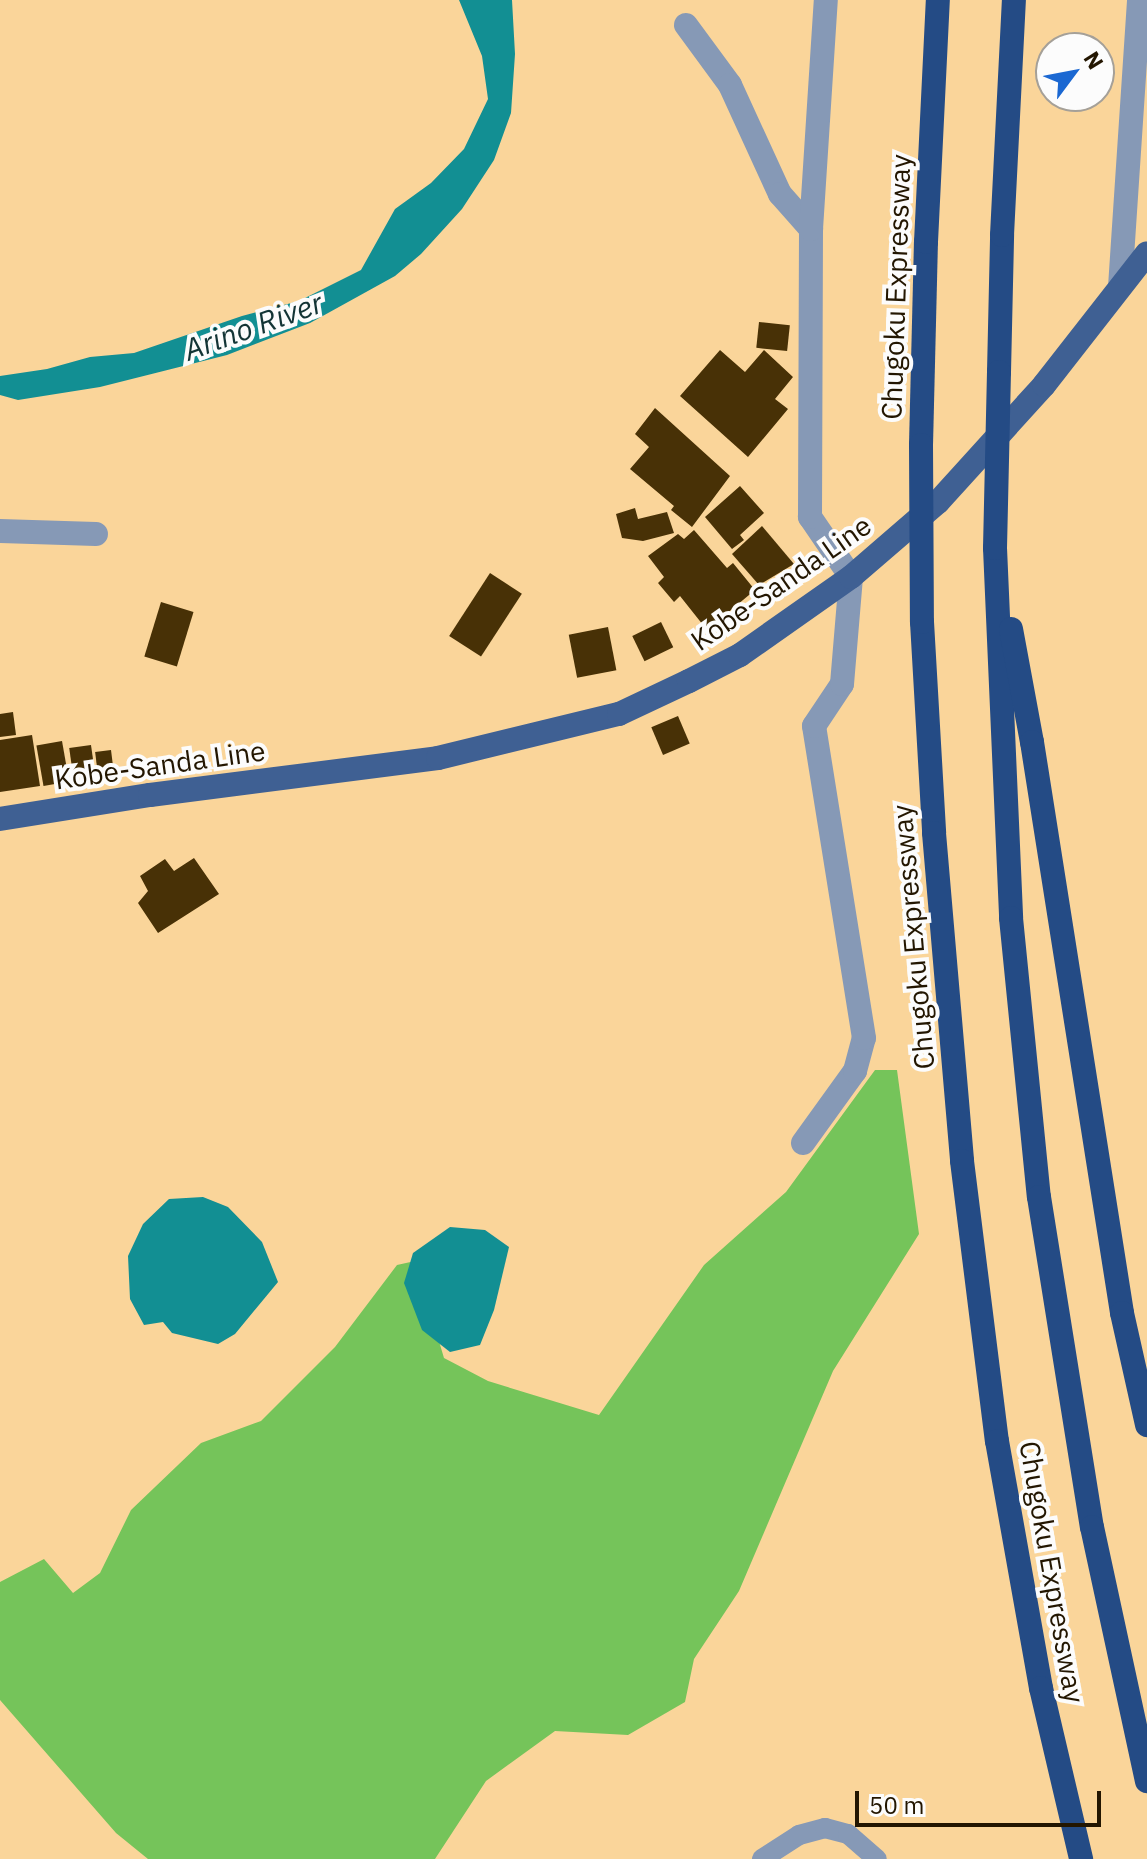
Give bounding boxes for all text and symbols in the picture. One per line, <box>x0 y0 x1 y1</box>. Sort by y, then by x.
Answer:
north arrow <box>1035 32 1115 112</box>
text: N <box>1078 46 1111 75</box>
street label: Chugoku Expressway <box>875 154 917 420</box>
water label: Arino River <box>179 284 327 368</box>
street label: Kobe-Sanda Line <box>684 508 878 658</box>
street label: Kobe-Sanda Line <box>52 734 268 796</box>
street label: Chugoku Expressway <box>885 803 941 1071</box>
street label: Chugoku Expressway <box>1012 1438 1092 1706</box>
scale bar <box>859 1775 1105 1825</box>
text: 50 m <box>869 1789 924 1821</box>

